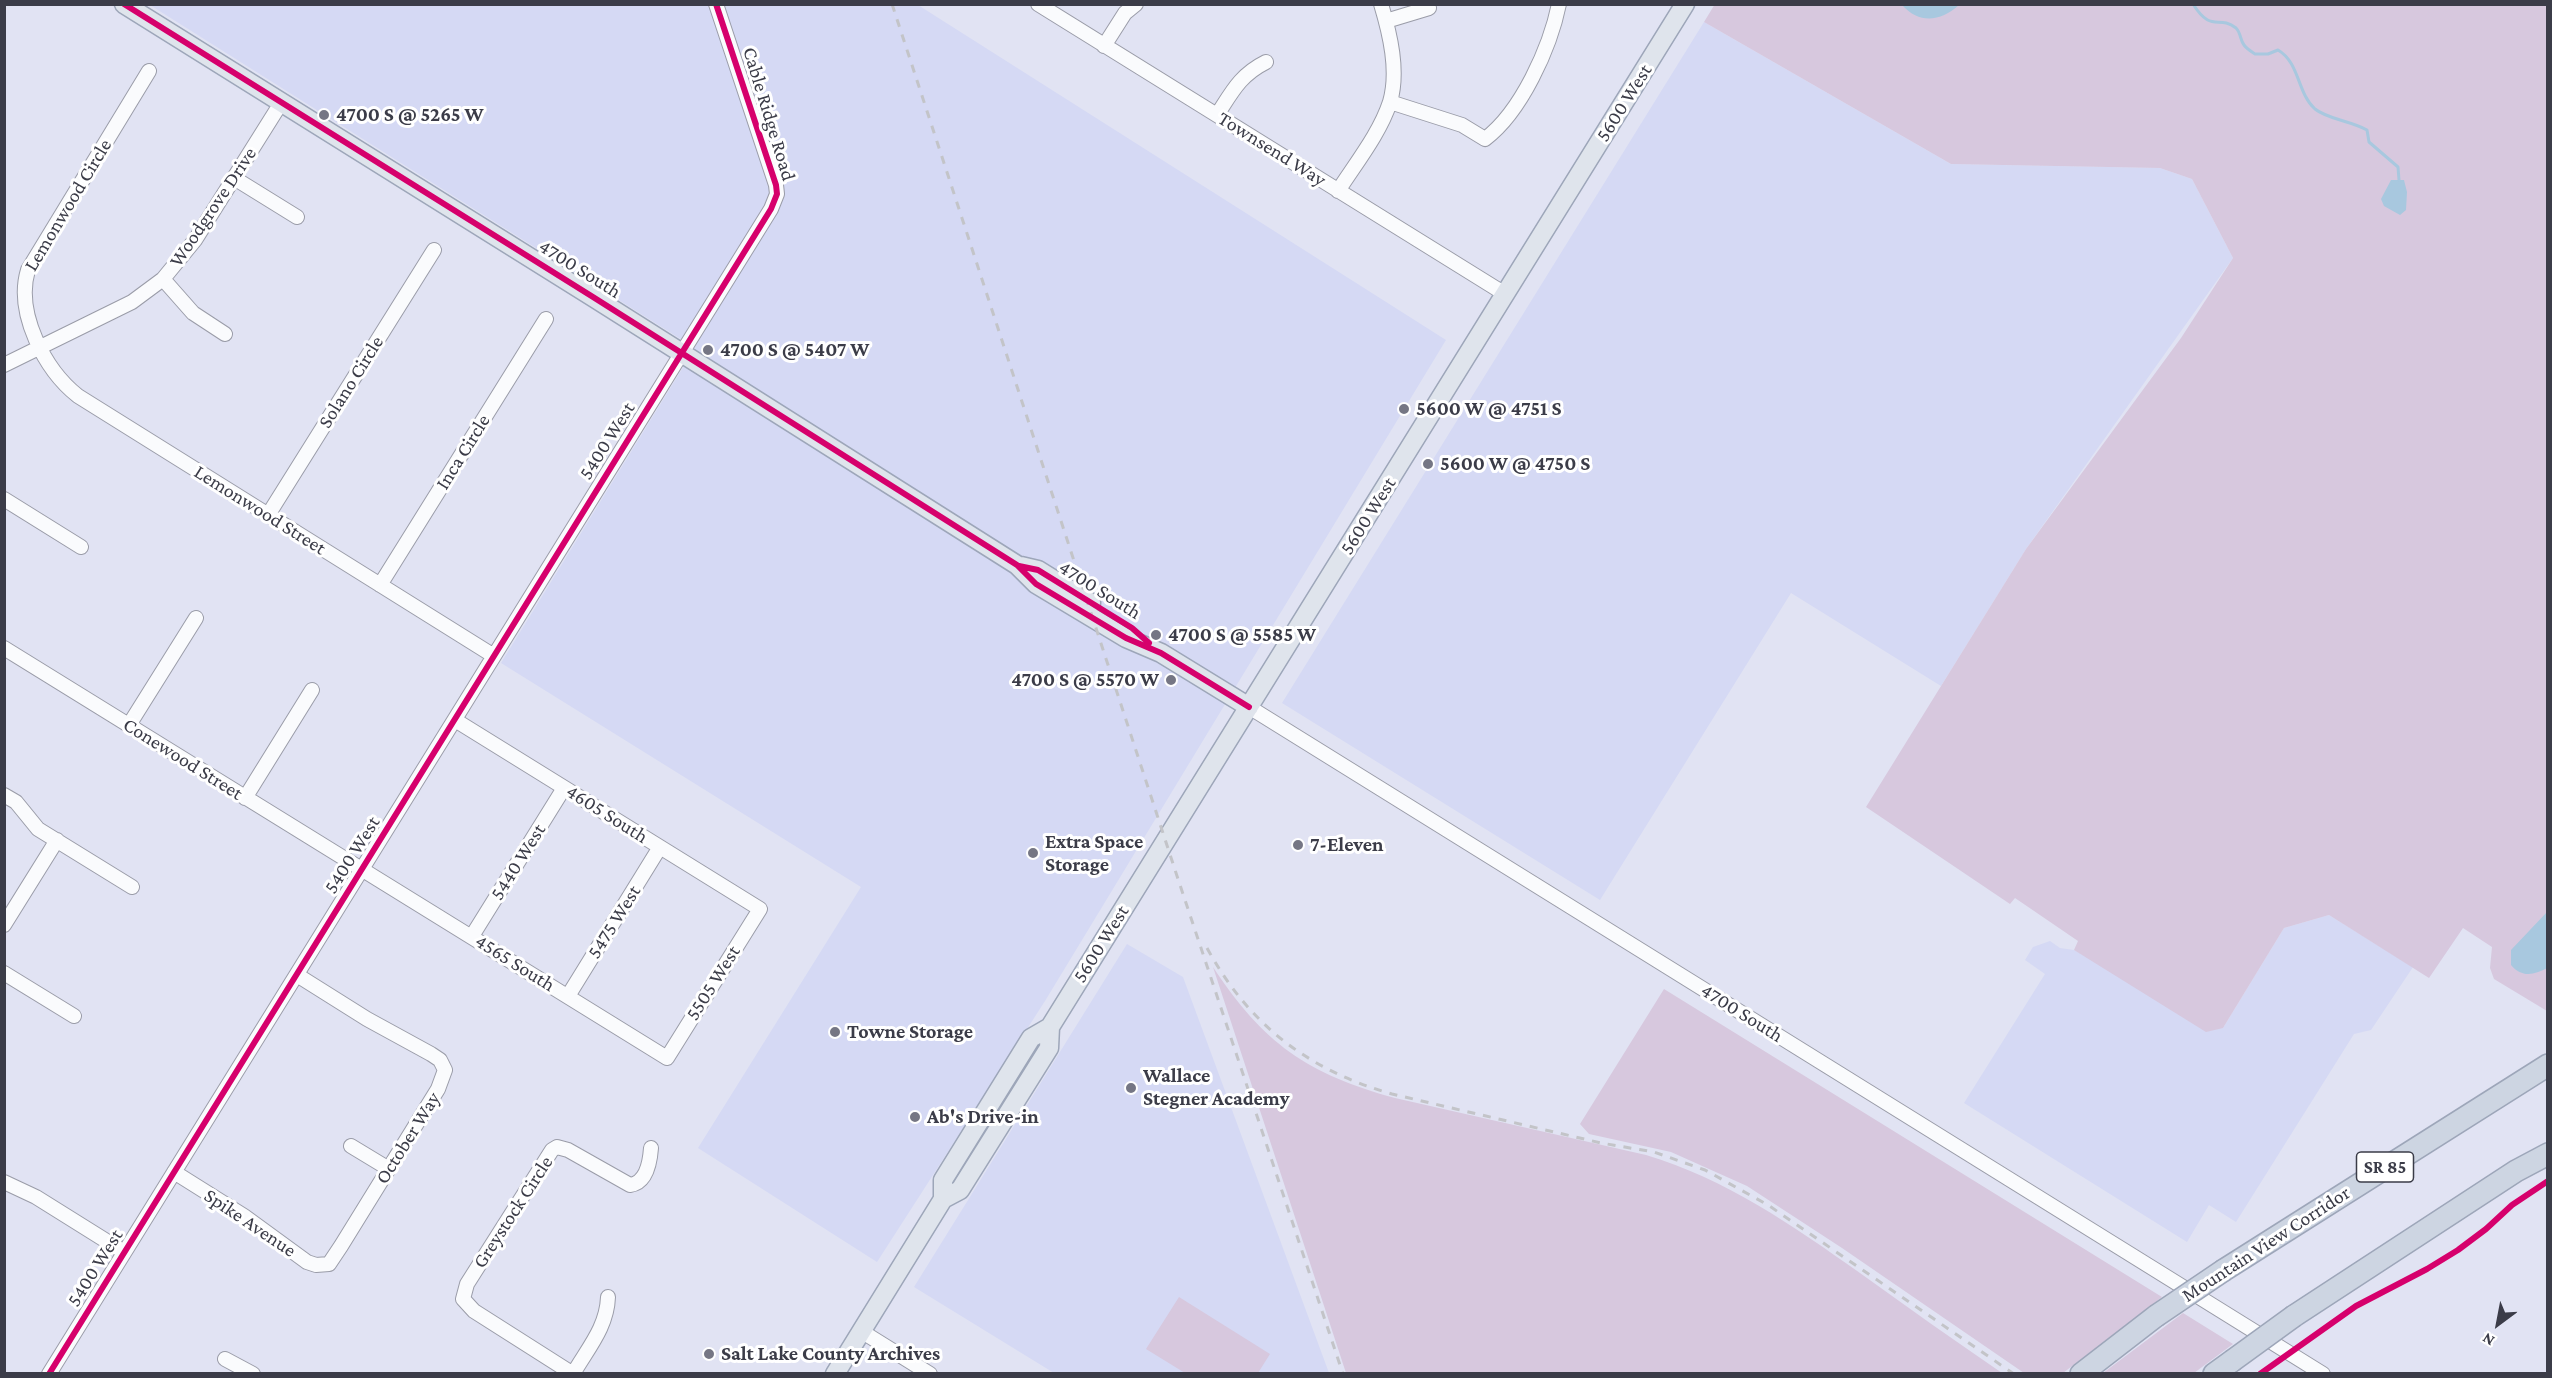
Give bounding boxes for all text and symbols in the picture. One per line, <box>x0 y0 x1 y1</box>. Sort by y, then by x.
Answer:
street label: Cable Ridge Road <box>737 44 801 184</box>
street label: 5600 West <box>1591 60 1657 146</box>
place label: 4700 S @ 5265 W <box>336 103 484 127</box>
street label: Townsend Way <box>1213 106 1331 192</box>
marker: 4700 S @ 5265 W <box>317 108 331 122</box>
street label: Lemonwood Circle <box>19 134 117 276</box>
street label: Woodgrove Drive <box>164 143 262 271</box>
street label: 4700 South <box>535 234 625 304</box>
street label: Solano Circle <box>313 331 389 433</box>
place label: 4700 S @ 5407 W <box>720 338 869 362</box>
marker: 4700 S @ 5407 W <box>701 343 715 357</box>
place label: 5600 W @ 4751 S <box>1416 397 1561 421</box>
street label: 5400 West <box>574 398 640 484</box>
marker: 5600 W @ 4751 S <box>1397 402 1411 416</box>
street label: Inca Circle <box>431 410 495 494</box>
place label: 5600 W @ 4750 S <box>1440 452 1590 476</box>
marker: 5600 W @ 4750 S <box>1421 457 1435 471</box>
street label: Lemonwood Street <box>190 460 330 560</box>
street label: 5600 West <box>1335 473 1401 559</box>
street label: 4700 South <box>1055 555 1145 625</box>
place label: 4700 S @ 5585 W <box>1168 623 1316 647</box>
marker: 4700 S @ 5585 W <box>1149 628 1163 642</box>
place label: 4700 S @ 5570 W <box>1011 668 1159 692</box>
marker: 4700 S @ 5570 W <box>1164 673 1178 687</box>
street label: Conewood Street <box>119 713 247 805</box>
street label: 4605 South <box>562 779 652 849</box>
street label: 5400 West <box>319 812 385 898</box>
street label: 5440 West <box>485 819 551 905</box>
place label: Extra Space Storage <box>1045 830 1143 877</box>
place label: 7-Eleven <box>1310 833 1383 857</box>
marker: 7-Eleven <box>1291 838 1305 852</box>
marker: Extra Space Storage <box>1026 846 1040 860</box>
street label: 5475 West <box>582 881 646 963</box>
street label: 5600 West <box>1068 901 1134 987</box>
street label: 4565 South <box>471 929 559 997</box>
street label: 5505 West <box>681 941 745 1025</box>
street label: 4700 South <box>1697 978 1787 1048</box>
place label: Towne Storage <box>847 1020 973 1044</box>
marker: Towne Storage <box>828 1025 842 1039</box>
place label: Wallace Stegner Academy <box>1143 1064 1289 1111</box>
marker: Wallace Stegner Academy <box>1124 1081 1138 1095</box>
street label: October Way <box>370 1088 446 1188</box>
place label: Ab's Drive-in <box>927 1105 1039 1129</box>
marker: Ab's Drive-in <box>908 1110 922 1124</box>
street label: Greystock Circle <box>468 1151 558 1273</box>
road number: SR 85 <box>2356 1152 2414 1182</box>
street label: Mountain View Corridor <box>2177 1181 2355 1307</box>
street label: Spike Avenue <box>199 1183 301 1263</box>
street label: 5400 West <box>62 1225 128 1311</box>
north arrow <box>2468 1294 2528 1354</box>
text: N <box>2479 1330 2497 1350</box>
place label: Salt Lake County Archives <box>721 1342 940 1366</box>
marker: Salt Lake County Archives <box>702 1347 716 1361</box>

